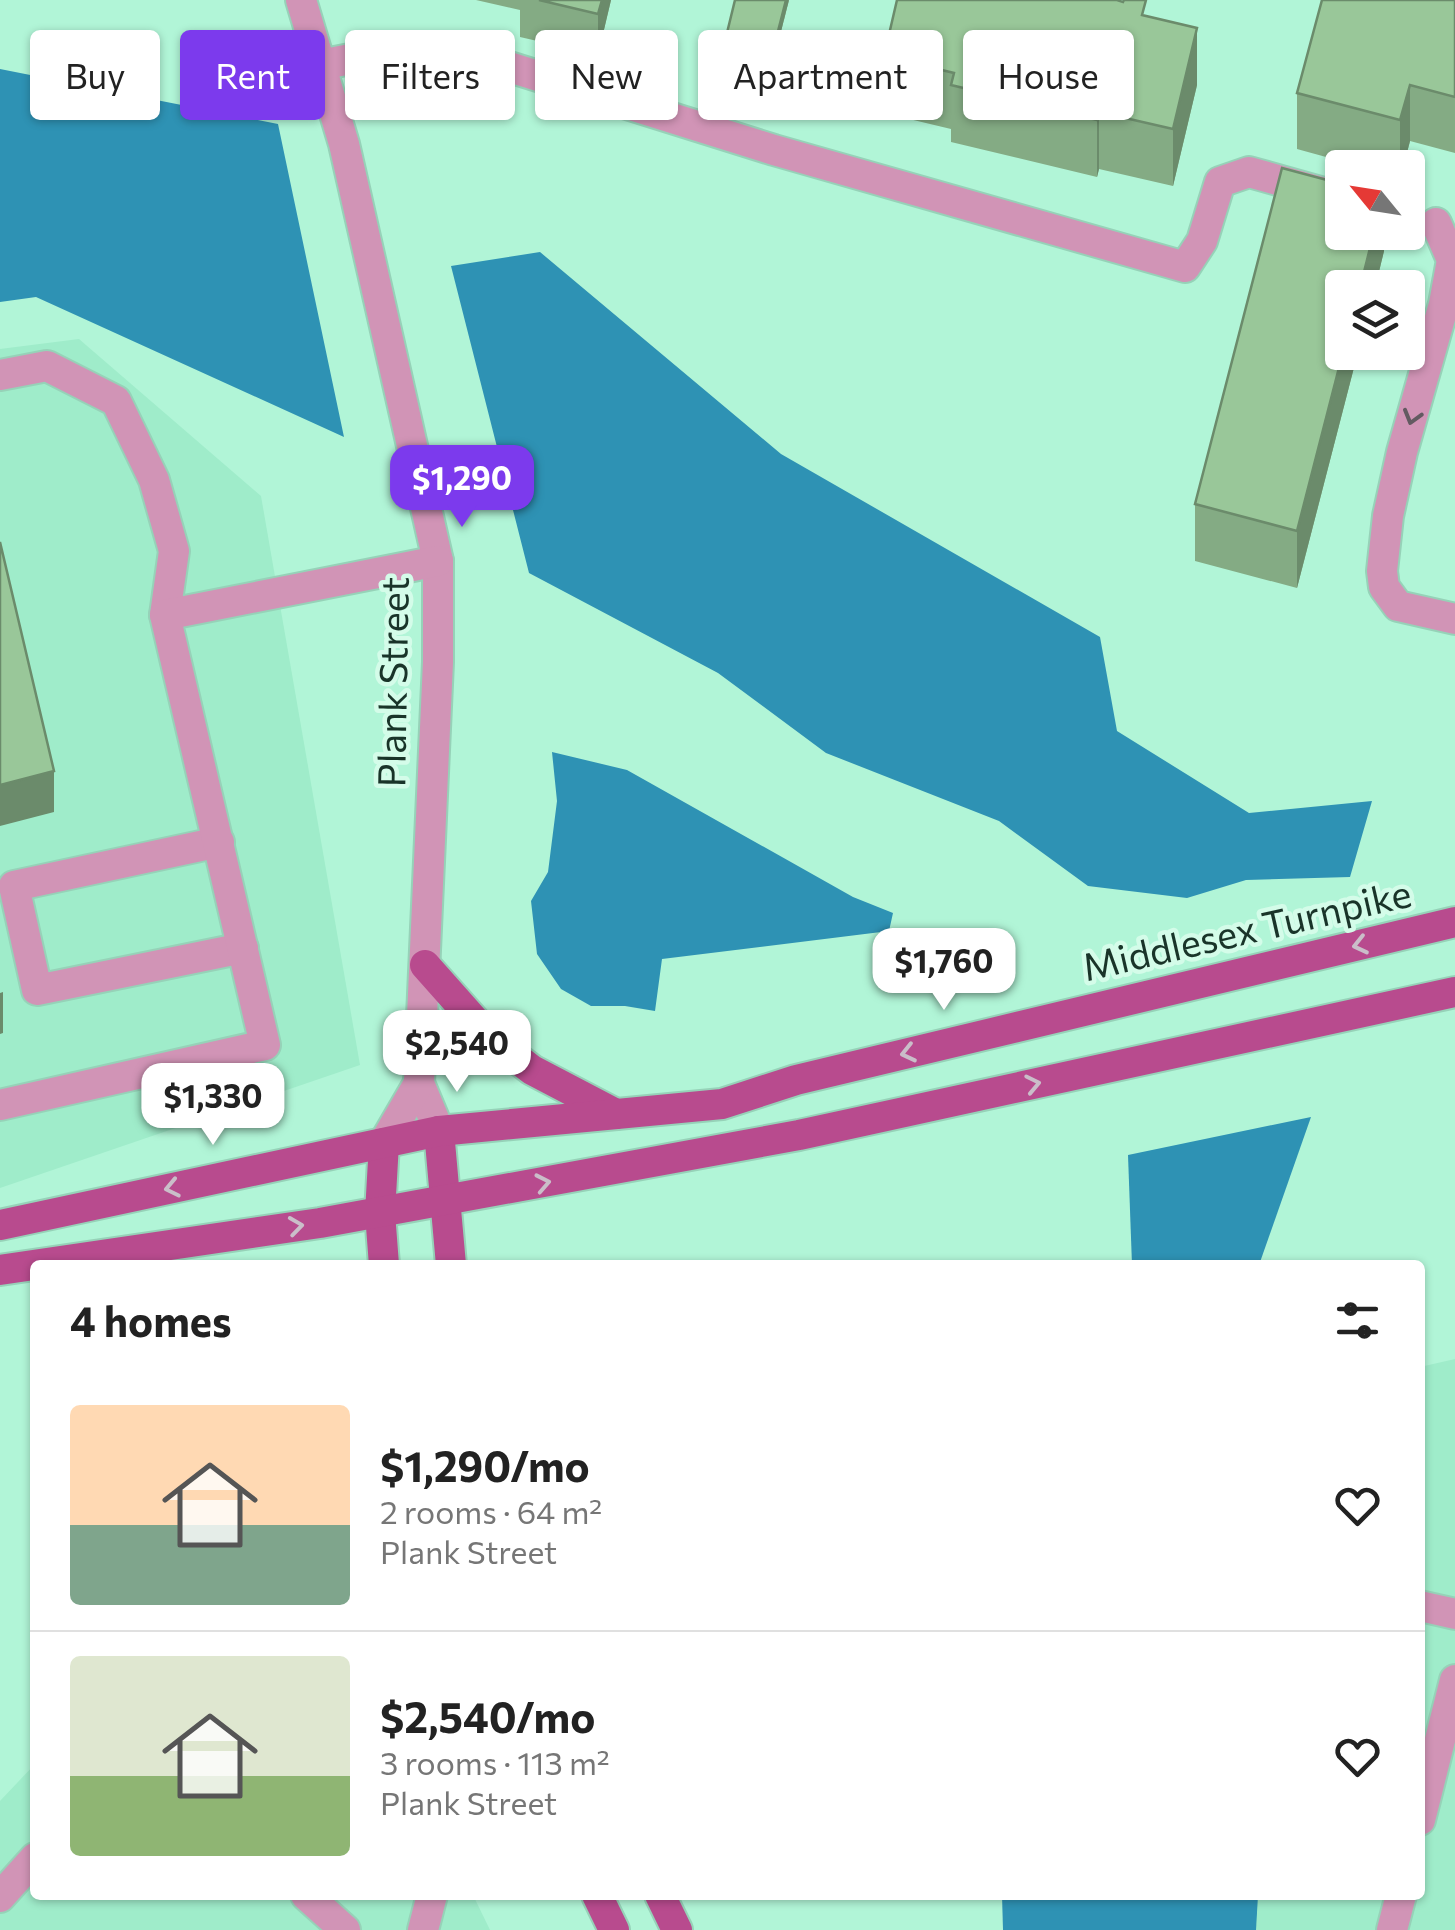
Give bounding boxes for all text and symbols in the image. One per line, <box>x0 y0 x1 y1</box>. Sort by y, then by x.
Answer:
chip: Buy <box>30 30 160 120</box>
chip: Rent <box>180 30 325 120</box>
chip: Filters <box>345 30 515 120</box>
chip: New <box>535 30 678 120</box>
chip: Apartment <box>698 30 943 120</box>
chip: House <box>963 30 1134 120</box>
north arrow <box>1325 150 1425 250</box>
map controls <box>1325 150 1425 370</box>
button: layers <box>1325 270 1425 370</box>
one-way arrow <box>1403 408 1424 425</box>
pin: $1,290 <box>381 445 543 530</box>
text: $1,290 <box>412 457 512 497</box>
street label: Plank Street <box>366 576 417 788</box>
street label: Middlesex Turnpike <box>1077 868 1415 989</box>
pin: $1,760 <box>863 928 1025 1013</box>
one-way arrow <box>1352 933 1369 954</box>
text: $1,760 <box>895 940 993 980</box>
pin: $2,540 <box>376 1010 538 1095</box>
text: $2,540 <box>405 1022 509 1062</box>
one-way arrow <box>900 1041 917 1062</box>
pin: $1,330 <box>132 1063 294 1148</box>
text: $1,330 <box>163 1075 263 1115</box>
one-way arrow <box>1024 1075 1041 1096</box>
one-way arrow <box>535 1173 551 1194</box>
one-way arrow <box>164 1176 181 1197</box>
one-way arrow <box>288 1217 304 1238</box>
icon: filters <box>1330 1293 1385 1348</box>
text: 4 homes <box>70 1294 232 1346</box>
text: $1,290/mo <box>380 1439 590 1491</box>
icon: home <box>150 1445 270 1565</box>
icon: heart <box>1330 1478 1385 1533</box>
text: 2 rooms · 64 m² <box>380 1491 602 1531</box>
text: Plank Street <box>380 1531 557 1571</box>
text: $2,540/mo <box>380 1690 595 1742</box>
icon: home <box>150 1696 270 1816</box>
icon: heart <box>1330 1729 1385 1784</box>
text: 3 rooms · 113 m² <box>380 1742 610 1782</box>
text: Plank Street <box>380 1782 557 1822</box>

